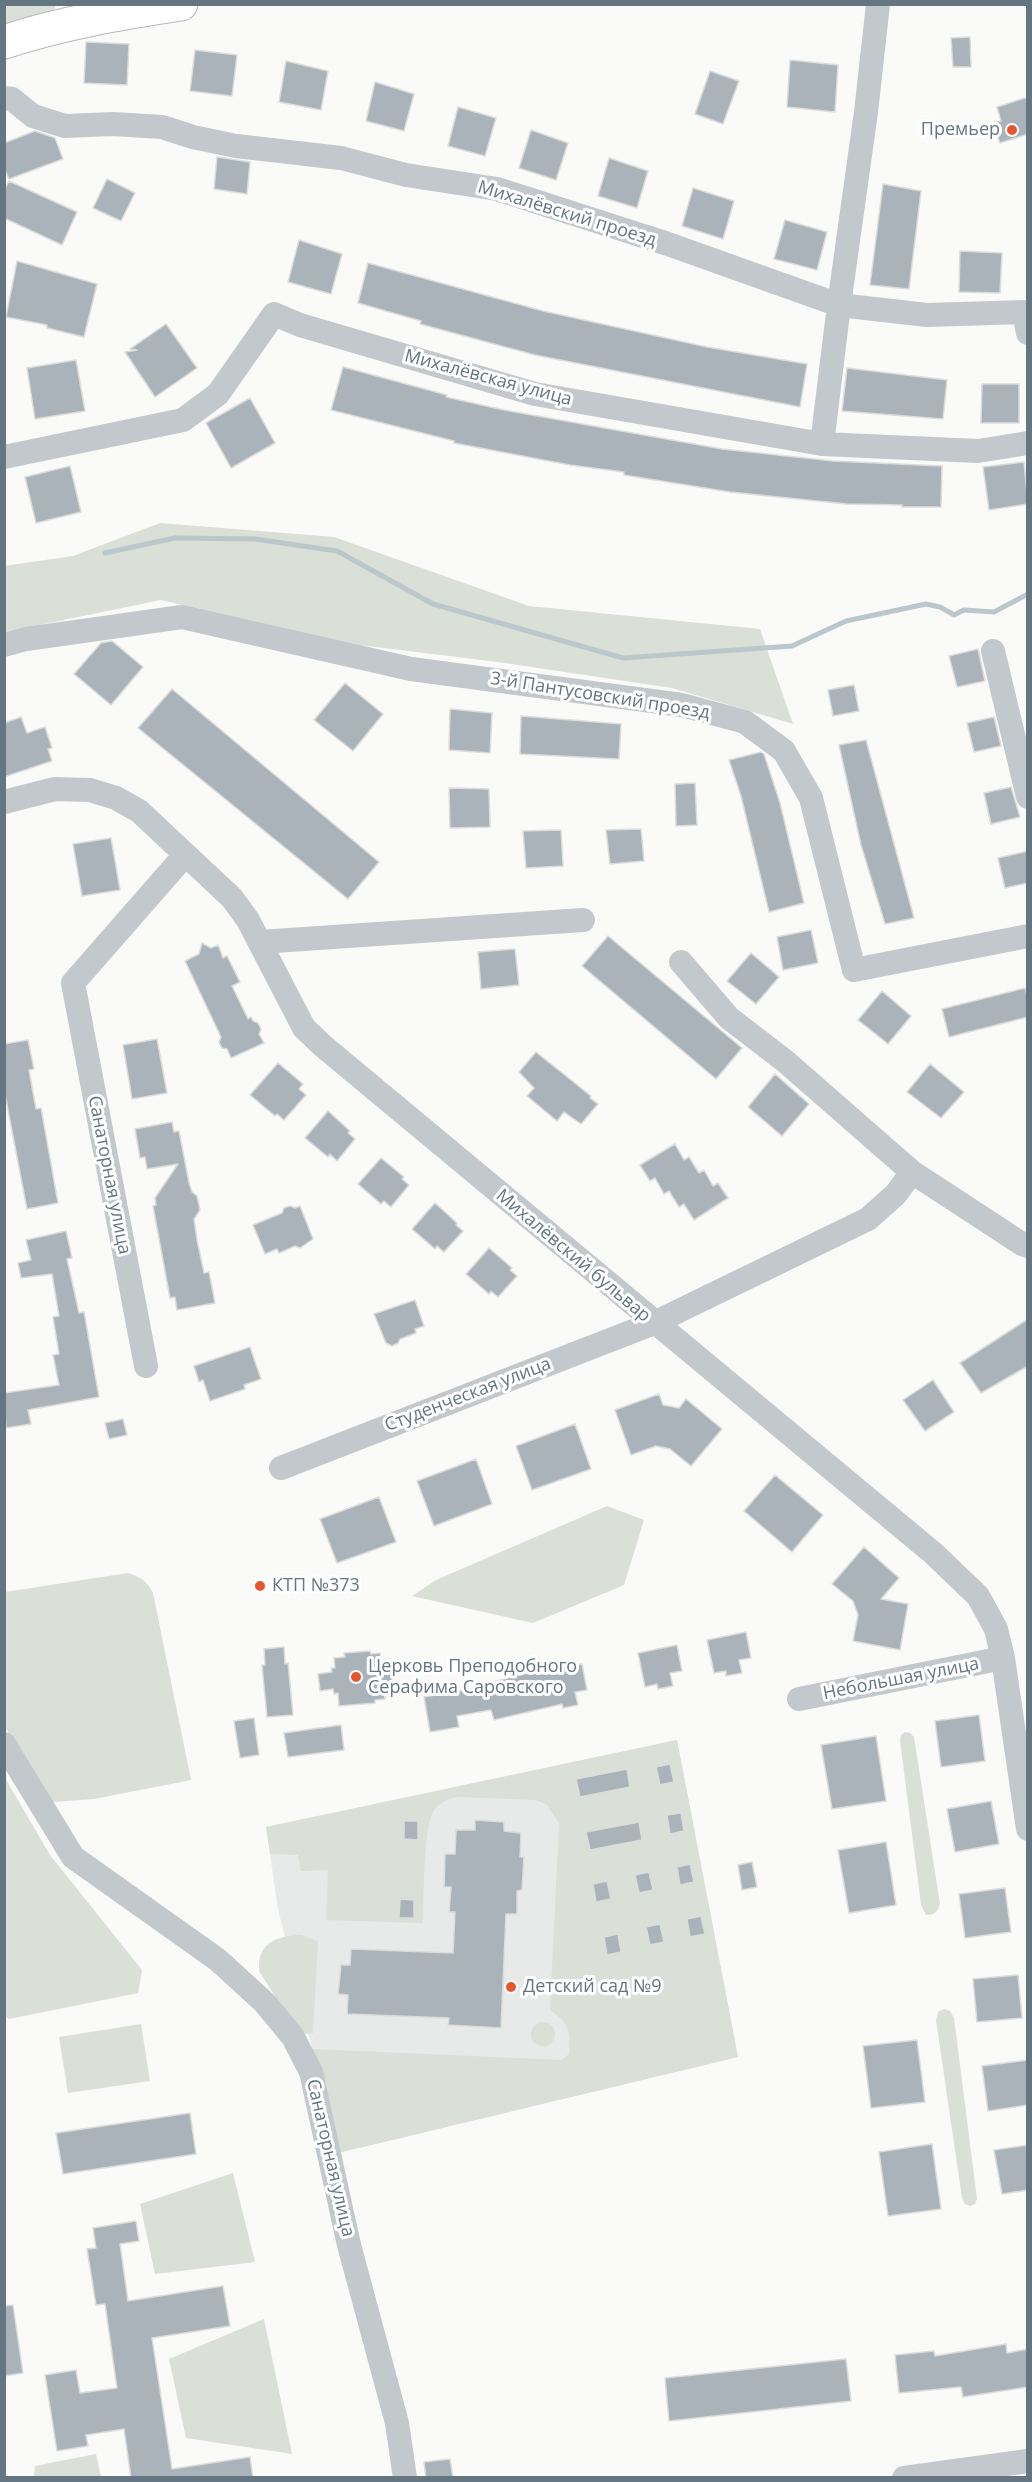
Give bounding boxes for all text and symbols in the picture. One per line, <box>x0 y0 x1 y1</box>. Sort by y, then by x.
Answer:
place label: Премьер <box>921 119 1000 141</box>
marker: Премьер <box>1005 123 1019 137</box>
street label: Михалёвский проезд <box>475 177 659 251</box>
street label: Михалёвская улица <box>402 345 574 411</box>
street label: 3-й Пантусовский проезд <box>489 668 711 724</box>
street label: Санаторная улица <box>83 1094 135 1256</box>
street label: Михалёвский бульвар <box>491 1185 655 1327</box>
street label: Студенческая улица <box>382 1353 554 1437</box>
place label: КТП №373 <box>272 1575 360 1597</box>
marker: КТП №373 <box>253 1579 267 1593</box>
street label: Небольшая улица <box>821 1653 981 1705</box>
place label: Церковь Преподобного Серафима Саровского <box>368 1656 577 1698</box>
marker: Церковь Преподобного Серафима Саровского <box>349 1670 363 1684</box>
place label: Детский сад №9 <box>523 1976 662 1998</box>
marker: Детский сад №9 <box>504 1980 518 1994</box>
street label: Санаторная улица <box>301 2077 359 2239</box>

